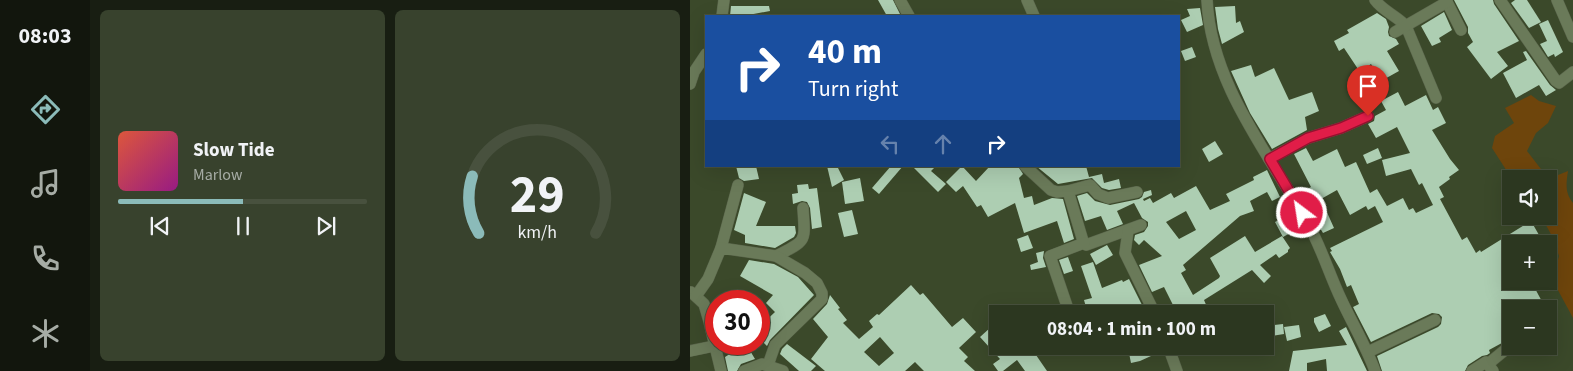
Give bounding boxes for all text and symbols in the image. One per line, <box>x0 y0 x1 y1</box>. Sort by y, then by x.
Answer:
text: 08:03 <box>18 20 72 52</box>
text: 40 m <box>808 27 882 77</box>
icon: right <box>725 35 790 100</box>
pin <box>1347 65 1389 116</box>
icon: arrive <box>1354 72 1382 100</box>
text: Turn right <box>808 73 898 105</box>
icon: directions <box>28 92 63 127</box>
icon: left <box>876 130 904 158</box>
icon: ahead <box>929 130 957 158</box>
icon: right <box>982 130 1010 158</box>
text: Slow Tide <box>193 137 274 164</box>
text: 29 <box>510 159 565 233</box>
text: Marlow <box>193 164 242 186</box>
icon: music <box>28 166 63 201</box>
map controls <box>1502 170 1557 355</box>
button: sound <box>1502 170 1557 225</box>
position arrow <box>1275 186 1327 238</box>
icon: previous <box>146 212 174 240</box>
icon: pause <box>229 212 257 240</box>
icon: next <box>312 212 340 240</box>
text: km/h <box>518 220 557 245</box>
button: + <box>1502 235 1557 290</box>
icon: phone <box>28 241 63 276</box>
speed limit sign: 30 <box>705 290 770 355</box>
button: − <box>1502 300 1557 355</box>
icon: climate <box>28 316 63 351</box>
text: 08:04 · 1 min · 100 m <box>1047 316 1216 343</box>

